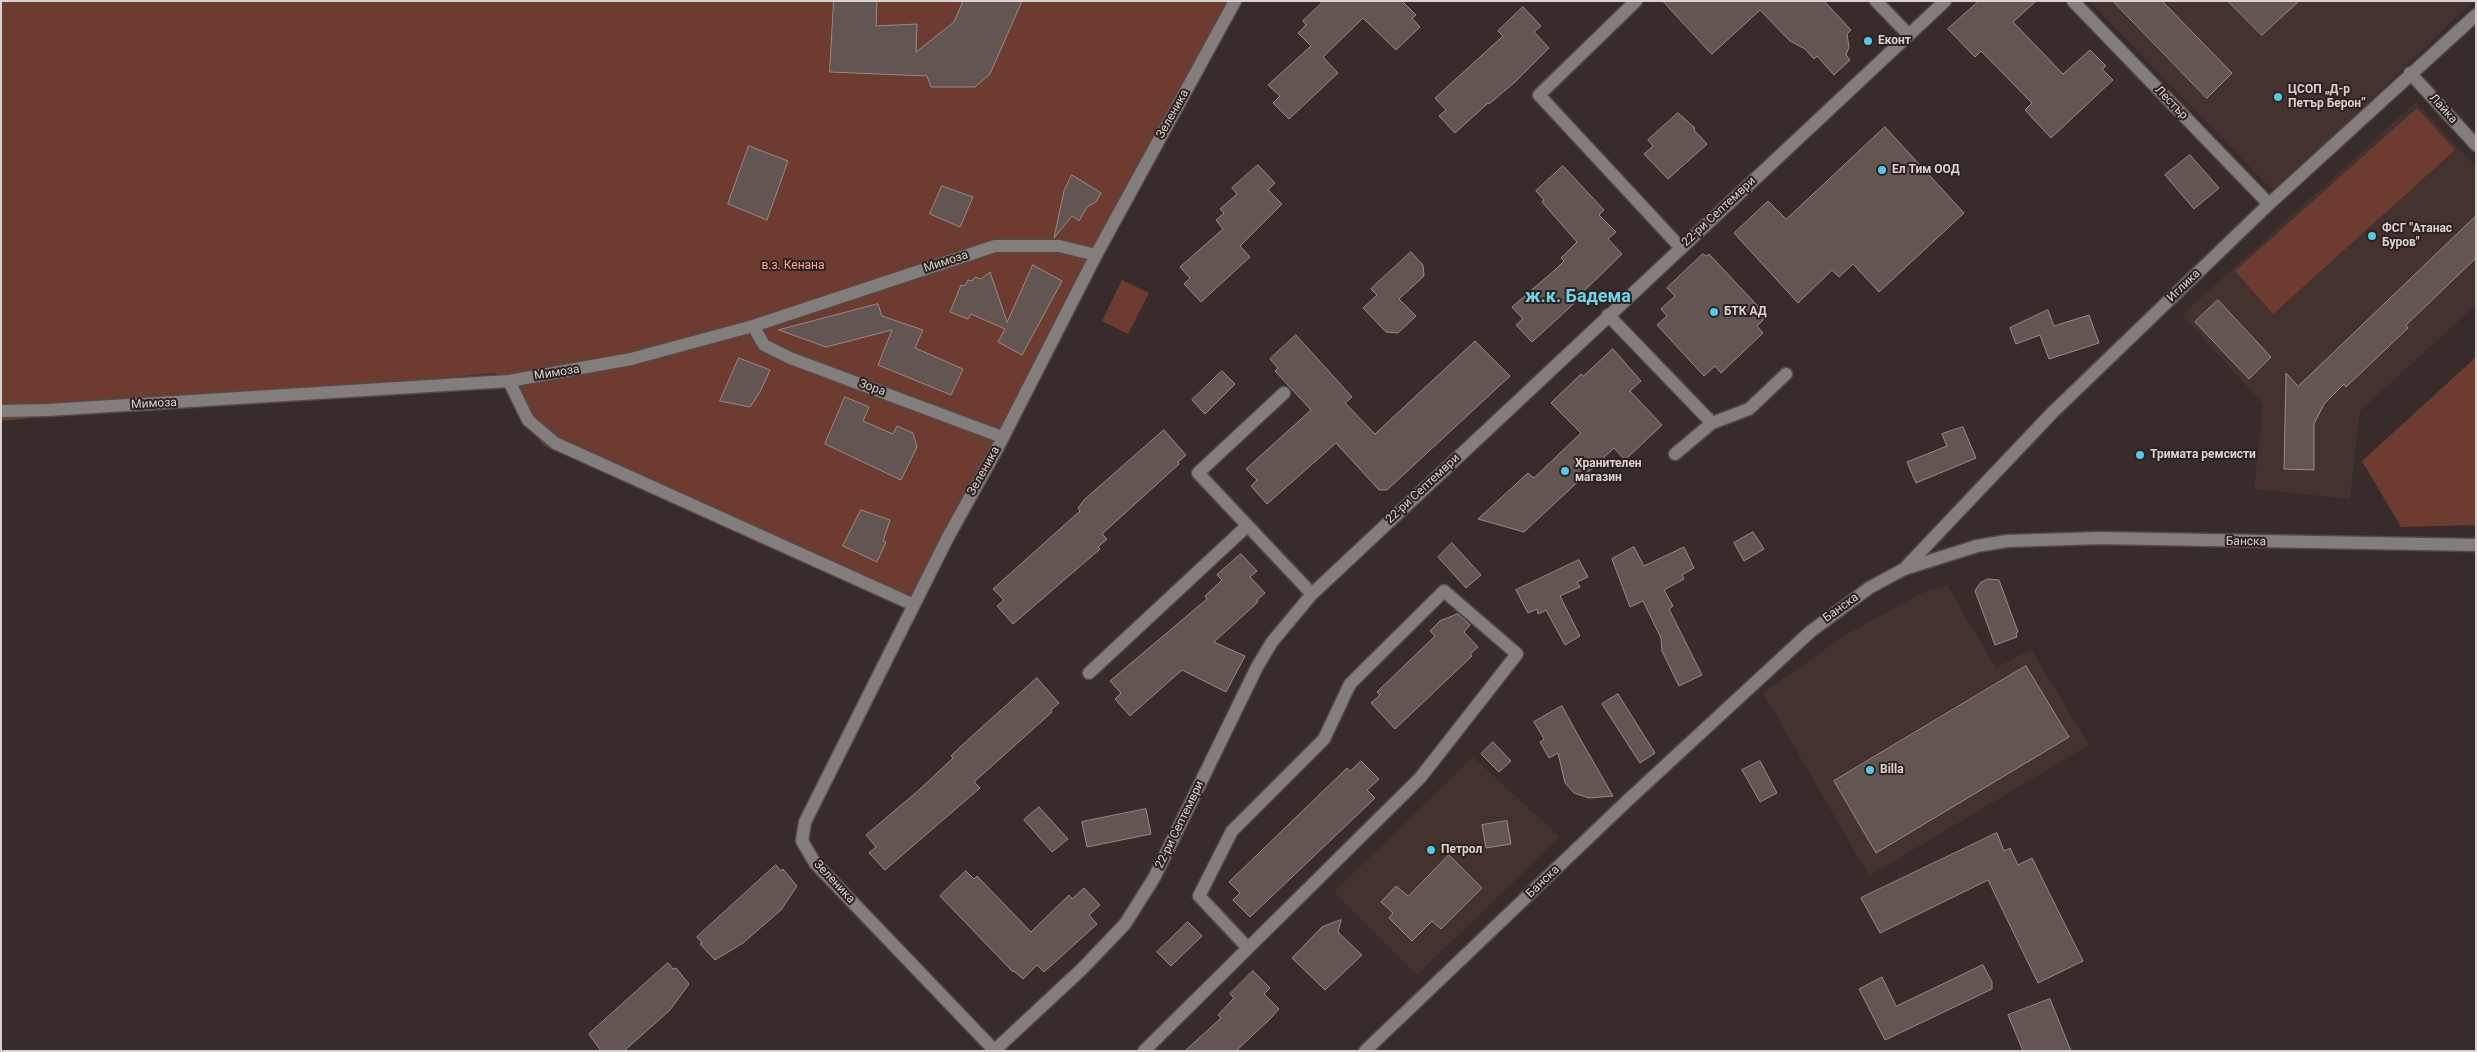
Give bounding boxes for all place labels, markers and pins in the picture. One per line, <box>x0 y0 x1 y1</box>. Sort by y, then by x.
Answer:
place label: Еконт <box>1878 34 1911 48</box>
marker: Еконт <box>1862 35 1874 47</box>
place label: ЦСОП „Д-р Петър Берон” <box>2288 83 2366 111</box>
marker: ЦСОП „Д-р Петър Берон” <box>2272 91 2284 103</box>
place label: Ел Тим ООД <box>1892 163 1960 177</box>
marker: Ел Тим ООД <box>1876 164 1888 176</box>
place label: ФСГ "Атанас Буров" <box>2382 222 2452 250</box>
marker: ФСГ "Атанас Буров" <box>2366 230 2378 242</box>
place label: БТК АД <box>1724 305 1767 319</box>
marker: БТК АД <box>1708 306 1720 318</box>
place label: Тримата ремсисти <box>2150 448 2256 462</box>
marker: Тримата ремсисти <box>2134 449 2146 461</box>
place label: Хранителен магазин <box>1575 457 1642 485</box>
marker: Хранителен магазин <box>1559 465 1571 477</box>
place label: Billa <box>1880 763 1904 777</box>
marker: Billa <box>1864 764 1876 776</box>
place label: Петрол <box>1441 843 1482 857</box>
marker: Петрол <box>1425 844 1437 856</box>

